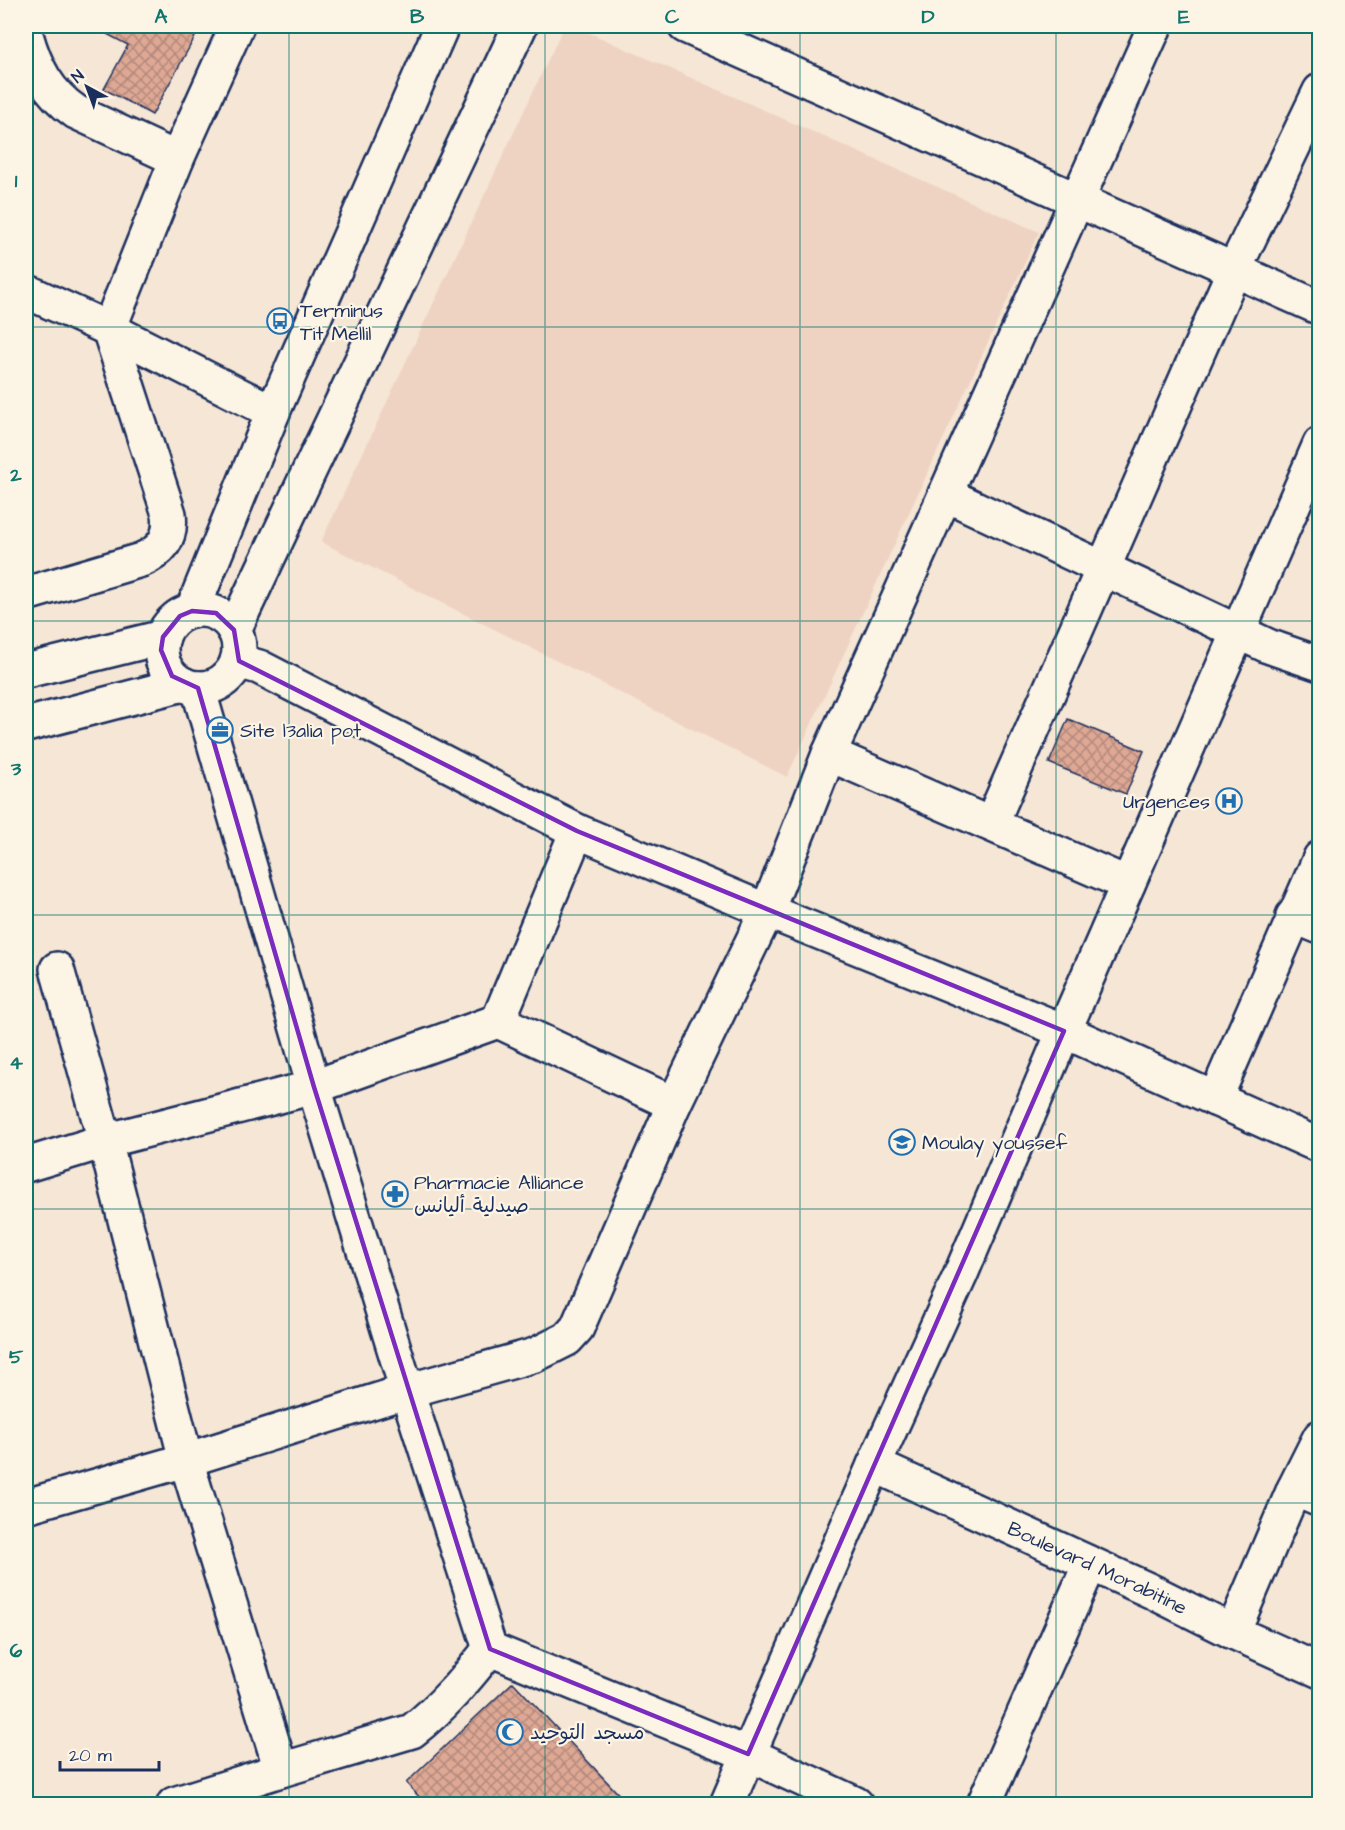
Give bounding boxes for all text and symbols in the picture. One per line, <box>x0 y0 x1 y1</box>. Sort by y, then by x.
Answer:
text: A <box>155 3 168 31</box>
text: B <box>410 3 425 31</box>
text: C <box>665 3 680 31</box>
text: D <box>922 3 935 31</box>
text: E <box>1178 3 1190 31</box>
north arrow <box>57 57 117 117</box>
text: N <box>67 65 89 88</box>
text: 1 <box>15 167 18 195</box>
place label: Terminus Tit Mellil <box>300 297 383 348</box>
bus stop icon: Terminus Tit Mellil <box>265 306 295 336</box>
text: 2 <box>9 461 22 489</box>
office icon: Site l3alia pot <box>205 715 235 745</box>
place label: Site l3alia pot <box>240 717 361 745</box>
text: 3 <box>10 755 22 783</box>
hospital icon: Urgences <box>1214 786 1244 816</box>
place label: Urgences <box>1123 788 1210 817</box>
text: 4 <box>9 1049 23 1077</box>
school or university icon: Moulay youssef <box>887 1127 917 1157</box>
place label: Moulay youssef <box>922 1129 1068 1158</box>
place label: Pharmacie Alliance صيدلية أليانس <box>414 1169 584 1220</box>
pharmacy icon: Pharmacie Alliance صيدلية أليانس <box>380 1179 410 1209</box>
text: 5 <box>9 1343 24 1371</box>
street label: Boulevard Morabitine <box>1003 1515 1192 1622</box>
text: 6 <box>10 1637 23 1665</box>
mosque icon: مسجد التوحيد <box>495 1717 525 1747</box>
place label: مسجد التوحيد <box>530 1719 645 1747</box>
scale bar <box>60 1734 159 1772</box>
text: 20 m <box>69 1743 112 1768</box>

